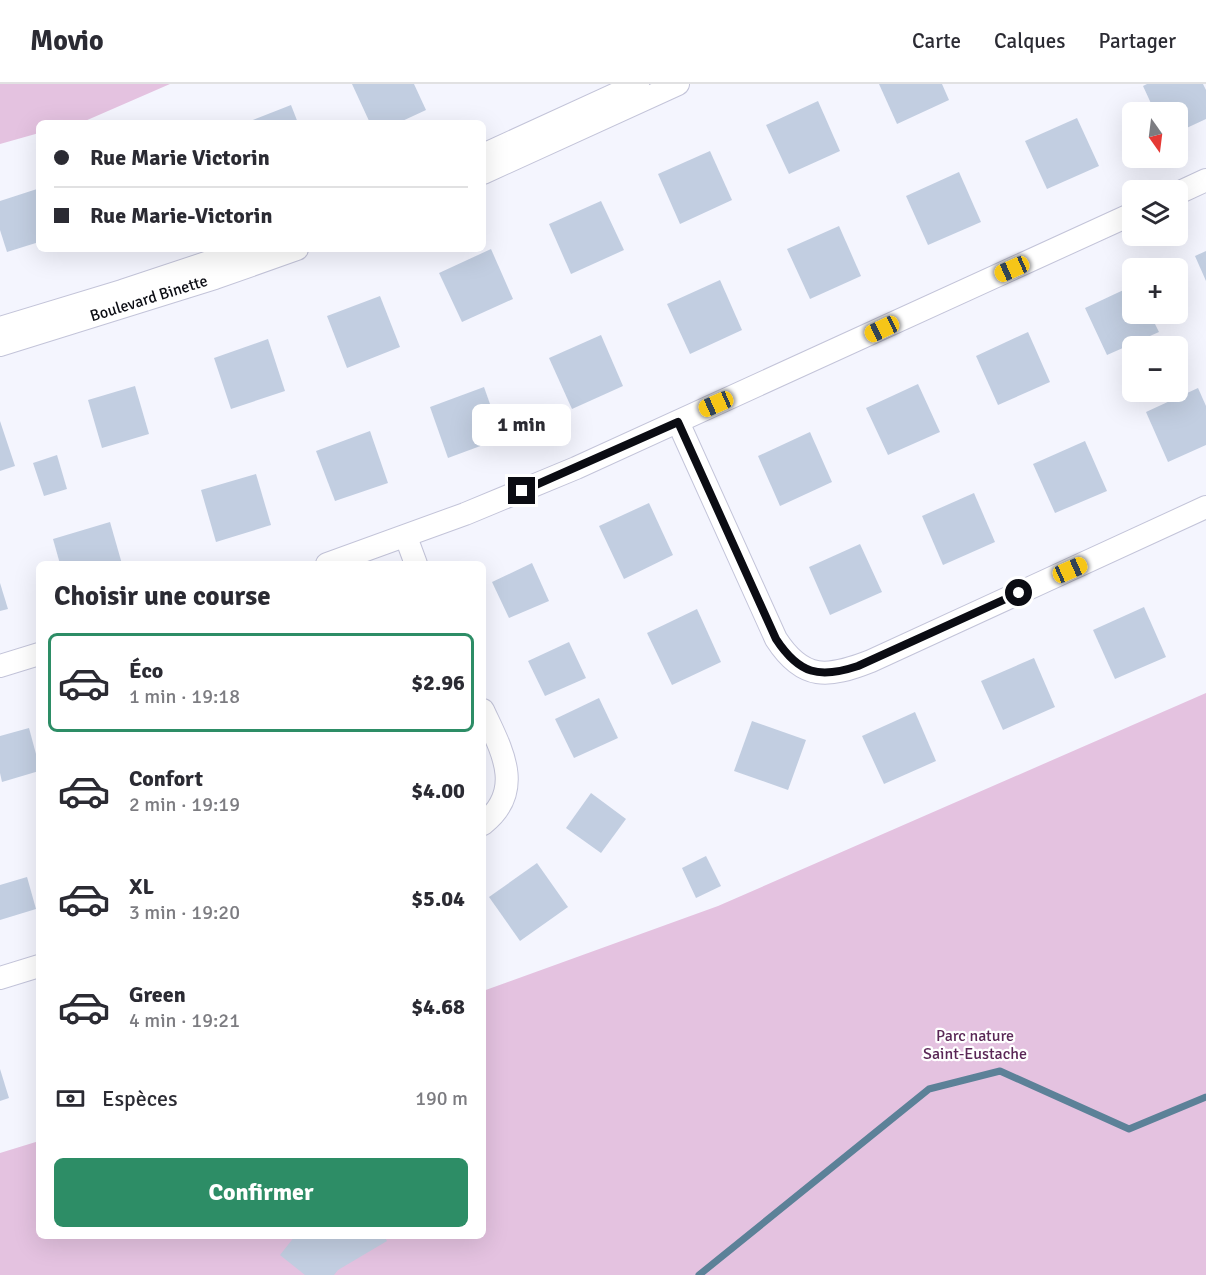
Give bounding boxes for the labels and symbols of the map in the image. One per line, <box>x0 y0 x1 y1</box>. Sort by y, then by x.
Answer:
north arrow <box>1122 102 1188 168</box>
car <box>992 253 1032 285</box>
street label: Boulevard Binette <box>88 271 210 326</box>
car <box>862 313 902 345</box>
car <box>696 388 736 420</box>
callout: 1 min <box>472 404 572 446</box>
route end <box>508 477 535 504</box>
car <box>1050 554 1090 586</box>
route start <box>1005 579 1032 606</box>
park label: Parc nature Saint-Eustache <box>923 1026 1027 1064</box>

